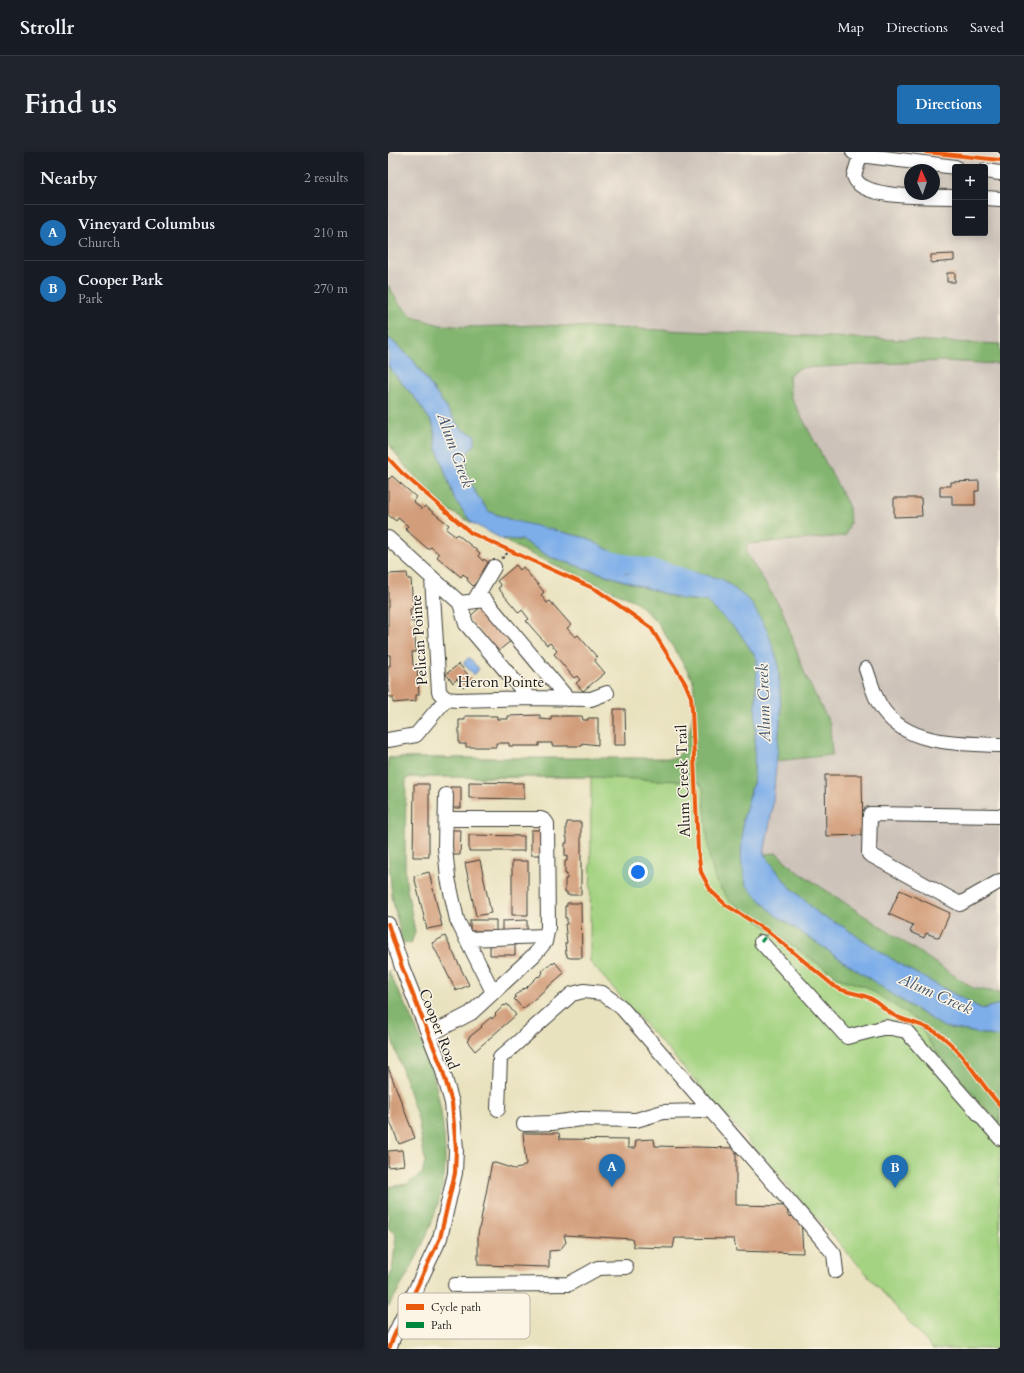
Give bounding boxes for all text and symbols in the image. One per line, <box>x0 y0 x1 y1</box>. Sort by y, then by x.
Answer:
text: Strollr <box>20 15 74 41</box>
text: Map <box>838 18 864 37</box>
text: Directions <box>886 18 948 37</box>
text: Saved <box>970 18 1004 37</box>
text: Find us <box>24 85 117 123</box>
button: Directions <box>897 85 1000 124</box>
north arrow <box>904 164 940 200</box>
map controls <box>952 164 988 236</box>
button: + <box>952 164 988 200</box>
text: Nearby <box>40 167 97 190</box>
text: 2 results <box>304 169 348 187</box>
button: − <box>952 200 988 236</box>
text: Vineyard Columbus <box>78 214 215 234</box>
text: A <box>48 224 58 242</box>
text: 210 m <box>314 224 348 242</box>
text: Church <box>78 234 120 252</box>
text: Cooper Park <box>78 270 163 290</box>
text: B <box>48 280 58 298</box>
text: 270 m <box>314 280 348 298</box>
text: Park <box>78 290 103 308</box>
water label: Alum Creek <box>431 409 479 491</box>
street label: Pelican Pointe <box>406 594 432 686</box>
water label: Alum Creek <box>752 663 776 744</box>
street label: Heron Pointe <box>458 672 545 692</box>
street label: Alum Creek Trail <box>671 724 695 838</box>
your location <box>628 862 648 882</box>
water label: Alum Creek <box>894 967 976 1020</box>
street label: Cooper Road <box>414 986 464 1072</box>
pin: A <box>599 1154 625 1187</box>
pin: B <box>882 1155 908 1188</box>
legend <box>398 1293 530 1339</box>
text: Cycle path <box>431 1300 481 1315</box>
text: Path <box>431 1318 452 1333</box>

